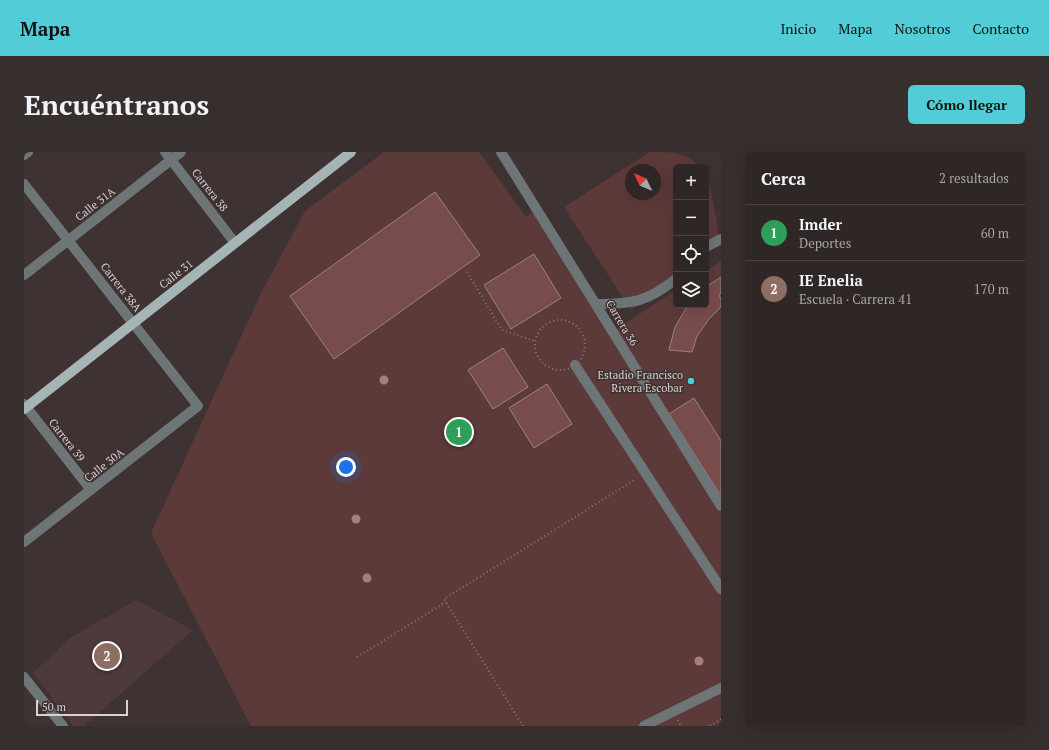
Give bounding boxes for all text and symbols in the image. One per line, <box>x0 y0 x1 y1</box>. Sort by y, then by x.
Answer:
text: Mapa <box>20 16 70 41</box>
text: Inicio <box>780 19 816 38</box>
text: Mapa <box>838 19 873 38</box>
text: Nosotros <box>895 19 951 38</box>
text: Contacto <box>973 19 1029 38</box>
button: Cómo llegar <box>908 85 1025 124</box>
text: Encuéntranos <box>24 86 209 123</box>
north arrow <box>625 164 661 200</box>
map controls <box>673 164 709 308</box>
button: + <box>673 164 709 200</box>
street label: Carrera 38 <box>189 166 231 214</box>
text: Cerca <box>761 167 806 190</box>
text: 2 resultados <box>939 169 1009 187</box>
street label: Calle 31A <box>72 184 118 224</box>
button: − <box>673 200 709 236</box>
text: Imder <box>799 214 842 234</box>
text: 1 <box>770 224 778 242</box>
text: 60 m <box>981 224 1009 242</box>
text: Deportes <box>799 234 851 252</box>
button: locate <box>673 236 709 272</box>
street label: Calle 31 <box>156 256 196 292</box>
street label: Carrera 38A <box>98 260 145 315</box>
text: IE Enelia <box>799 270 863 290</box>
button: layers <box>673 272 709 308</box>
text: 2 <box>770 280 778 298</box>
text: 170 m <box>974 280 1009 298</box>
text: Escuela · Carrera 41 <box>799 290 912 308</box>
street label: Carrera 36 <box>603 298 641 348</box>
place label: Estadio Francisco Rivera Escobar <box>598 368 684 395</box>
marker: Estadio Francisco Rivera Escobar <box>686 376 696 386</box>
street label: Carrera 39 <box>46 416 88 464</box>
pin: 1 <box>446 417 472 447</box>
street label: Calle 30A <box>81 445 127 485</box>
your location <box>336 457 356 477</box>
pin: 2 <box>94 641 120 671</box>
scale bar <box>36 698 128 717</box>
text: 50 m <box>42 700 66 714</box>

